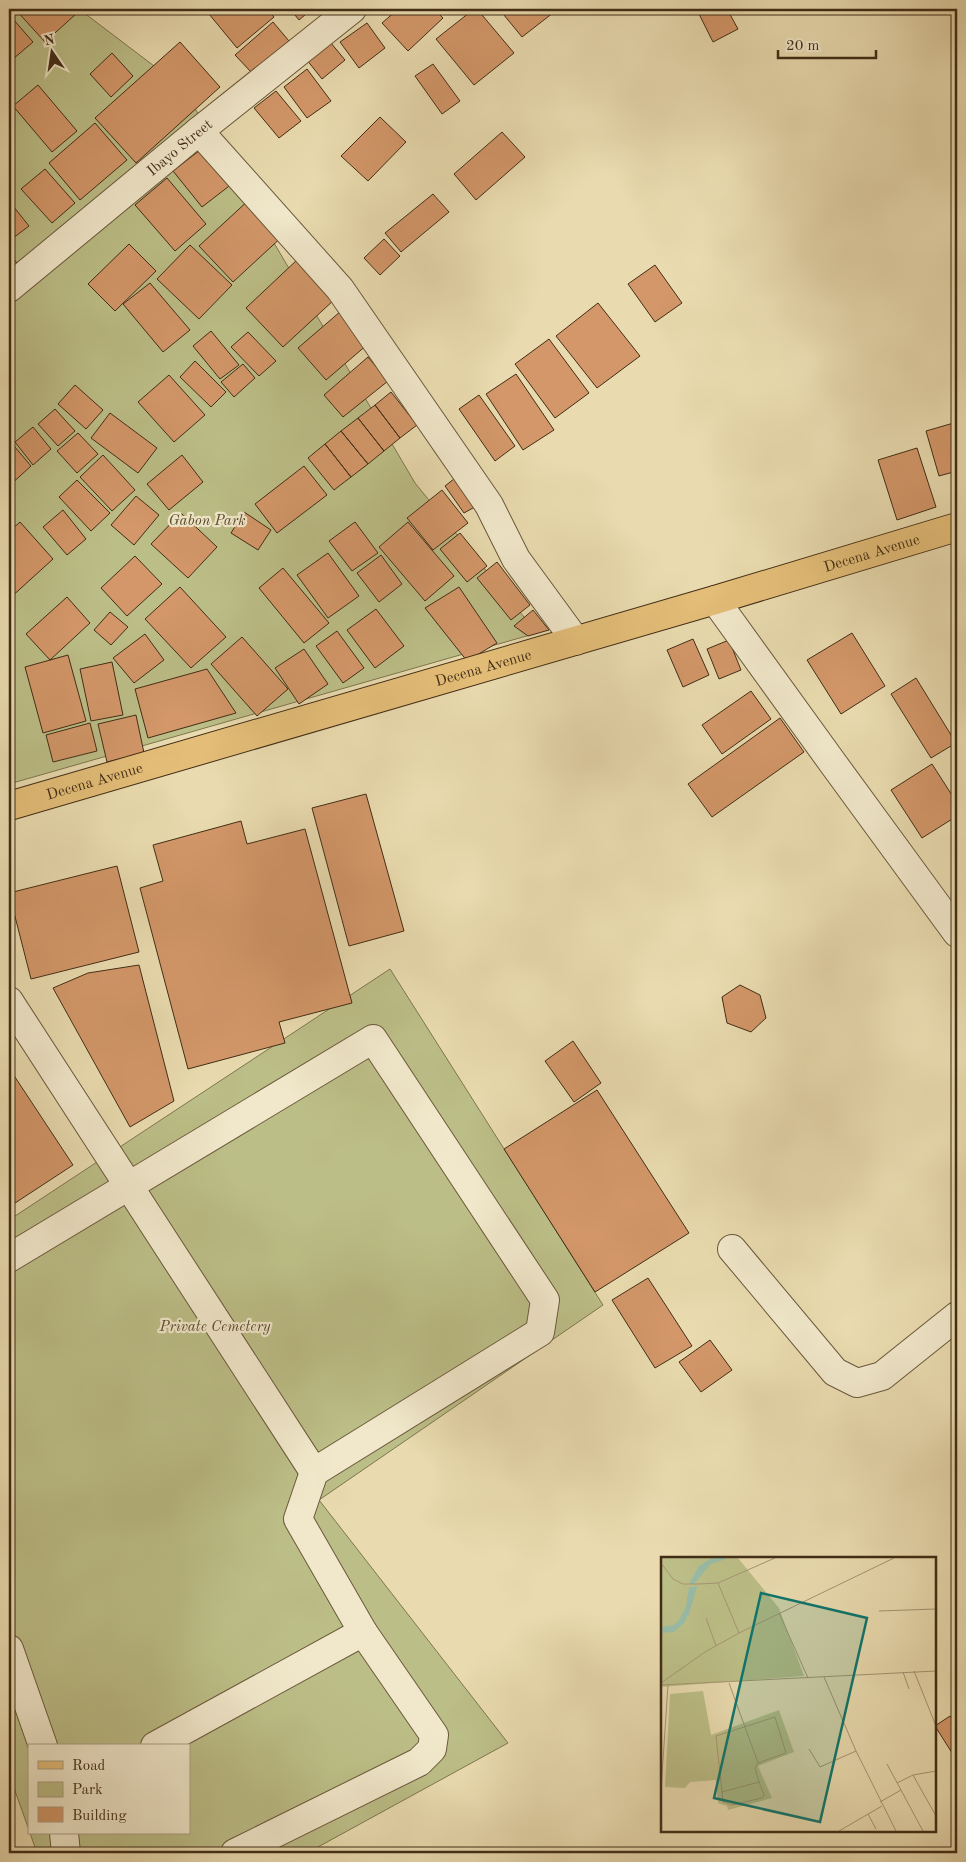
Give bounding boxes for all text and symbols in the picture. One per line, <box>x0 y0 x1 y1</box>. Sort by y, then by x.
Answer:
north arrow <box>28 28 78 78</box>
scale bar <box>778 28 876 60</box>
text: N <box>43 32 56 48</box>
text: 20 m <box>786 39 820 54</box>
street label: Ibayo Street <box>145 117 216 179</box>
park label: Gabon Park <box>168 514 246 529</box>
street label: Decena Avenue <box>822 533 922 576</box>
street label: Decena Avenue <box>434 648 534 690</box>
street label: Decena Avenue <box>45 761 145 804</box>
park label: Private Cemetery <box>158 1320 271 1335</box>
inset map <box>661 1557 936 1832</box>
legend <box>28 1744 190 1834</box>
text: Road <box>72 1759 106 1774</box>
text: Park <box>72 1783 103 1798</box>
text: Building <box>72 1809 127 1824</box>

